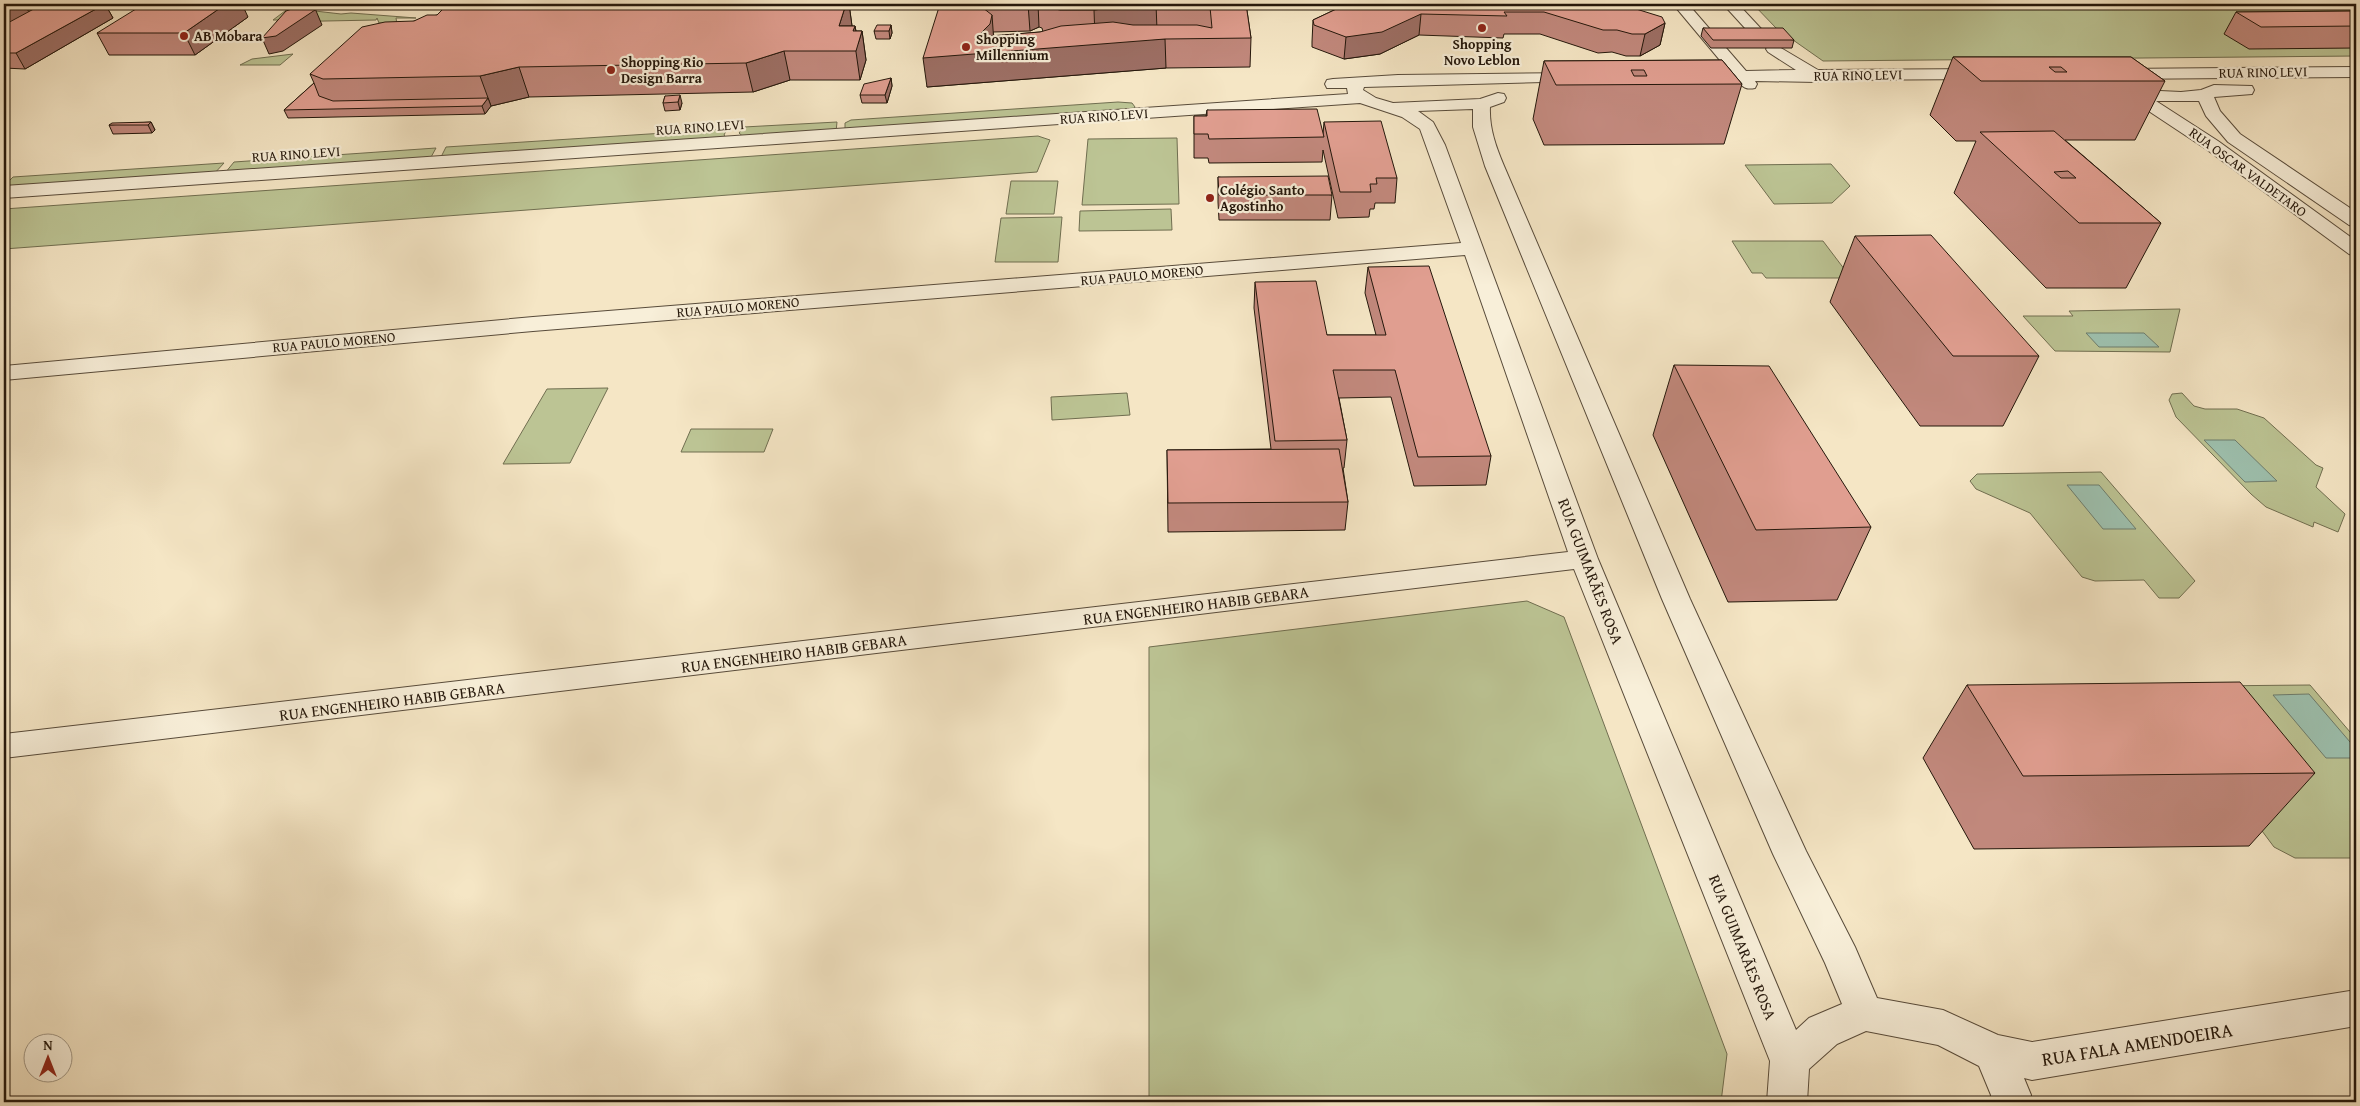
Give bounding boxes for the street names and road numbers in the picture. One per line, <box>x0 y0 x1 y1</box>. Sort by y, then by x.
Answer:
street label: RUA RINO LEVI <box>2219 61 2307 83</box>
street label: RUA RINO LEVI <box>1814 64 1902 86</box>
street label: RUA RINO LEVI <box>1059 103 1149 129</box>
street label: RUA RINO LEVI <box>655 114 745 140</box>
street label: RUA OSCAR VALDETARO <box>2185 122 2311 222</box>
street label: RUA RINO LEVI <box>251 141 341 167</box>
street label: RUA PAULO MORENO <box>1080 260 1204 290</box>
street label: RUA PAULO MORENO <box>676 292 800 322</box>
street label: RUA PAULO MORENO <box>272 327 396 357</box>
street label: RUA GUIMARÃES ROSA <box>1552 494 1630 648</box>
street label: RUA ENGENHEIRO HABIB GEBARA <box>1082 579 1310 631</box>
street label: RUA ENGENHEIRO HABIB GEBARA <box>680 627 908 679</box>
street label: RUA ENGENHEIRO HABIB GEBARA <box>278 675 506 727</box>
street label: RUA GUIMARÃES ROSA <box>1703 871 1783 1023</box>
street label: RUA FALA AMENDOEIRA <box>2040 1015 2235 1073</box>

